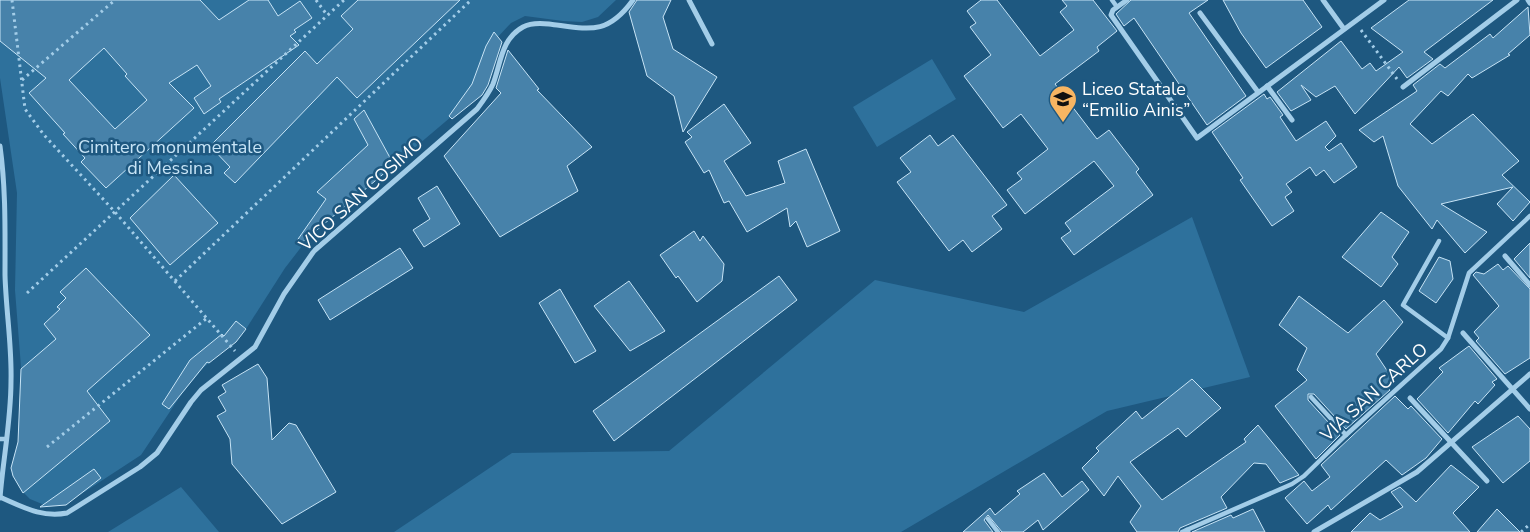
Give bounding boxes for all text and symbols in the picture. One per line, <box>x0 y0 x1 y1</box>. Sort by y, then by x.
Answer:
place label: Liceo Statale “Emilio Ainis” <box>1082 77 1190 122</box>
school or university icon: Liceo Statale “Emilio Ainis” <box>1048 84 1078 123</box>
street label: VICO SAN COSIMO <box>293 132 428 257</box>
park label: Cimitero monumentale di Messina <box>78 135 262 180</box>
street label: VIA SAN CARLO <box>1314 337 1433 447</box>

